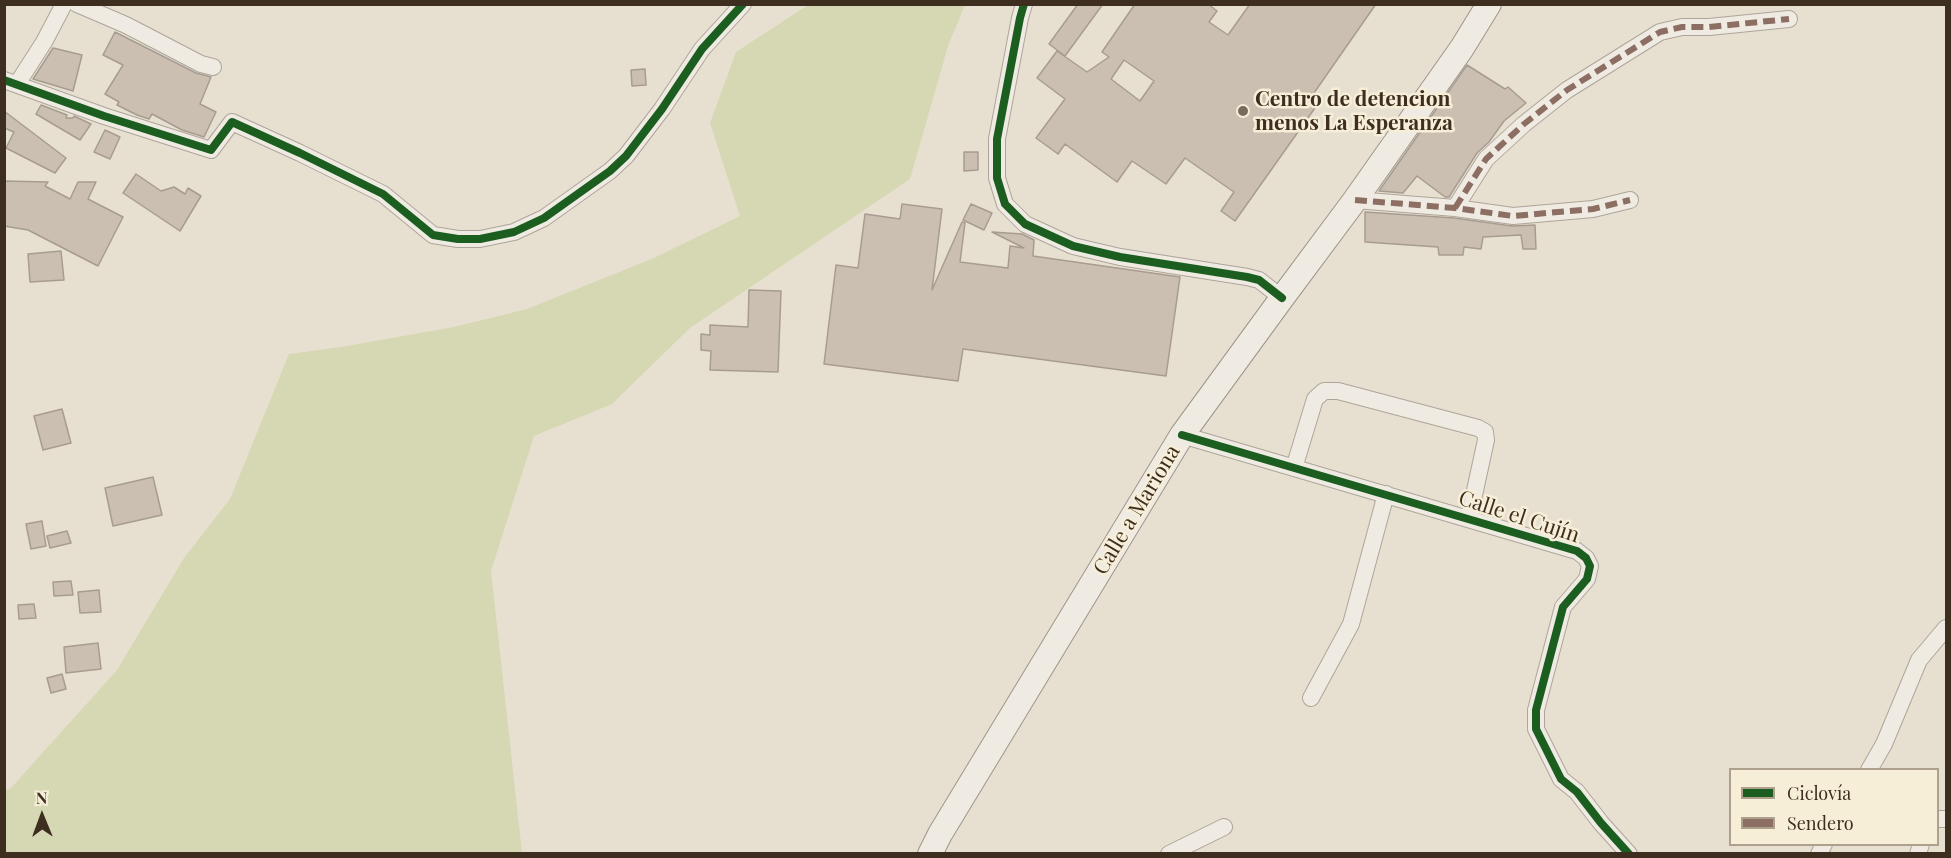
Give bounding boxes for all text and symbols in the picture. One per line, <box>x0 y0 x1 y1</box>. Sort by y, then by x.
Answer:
place label: Centro de detencion menos La Esperanza <box>1255 86 1453 136</box>
marker: Centro de detencion menos La Esperanza <box>1236 104 1250 118</box>
street label: Calle a Mariona <box>1088 441 1186 579</box>
street label: Calle el Cujín <box>1455 486 1583 548</box>
legend <box>1729 768 1939 846</box>
text: Ciclovía <box>1787 781 1851 805</box>
north arrow <box>12 786 72 846</box>
text: N <box>36 787 48 808</box>
text: Sendero <box>1787 811 1854 835</box>

